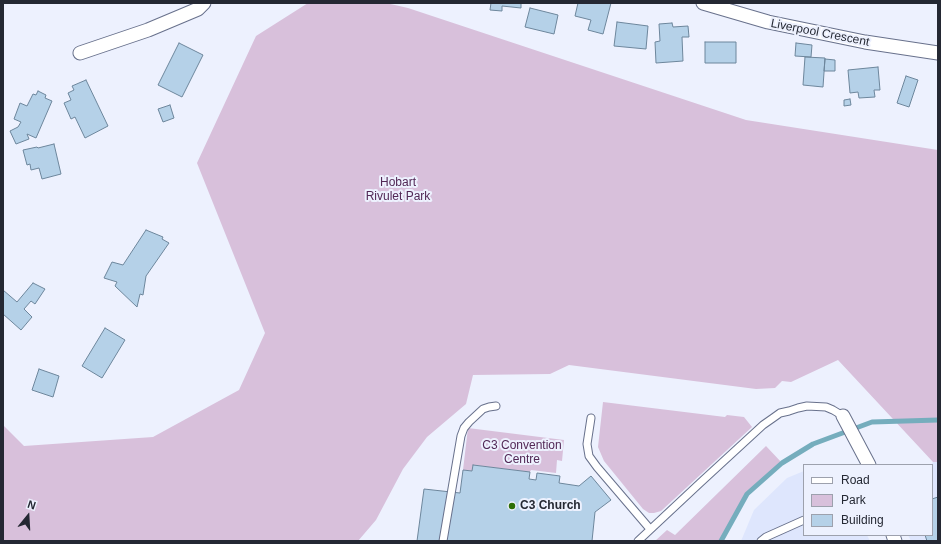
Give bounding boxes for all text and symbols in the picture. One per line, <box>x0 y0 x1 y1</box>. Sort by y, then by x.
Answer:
street label: Liverpool Crescent <box>770 16 870 50</box>
park label: Hobart Rivulet Park <box>366 176 430 204</box>
park label: C3 Convention Centre <box>482 439 562 467</box>
legend <box>803 464 933 536</box>
text: Road <box>841 473 870 487</box>
text: Park <box>841 493 866 507</box>
north arrow <box>8 496 48 536</box>
text: N <box>26 498 37 512</box>
place label: C3 Church <box>520 499 581 513</box>
marker: C3 Church <box>507 501 517 511</box>
text: Building <box>841 513 884 527</box>

